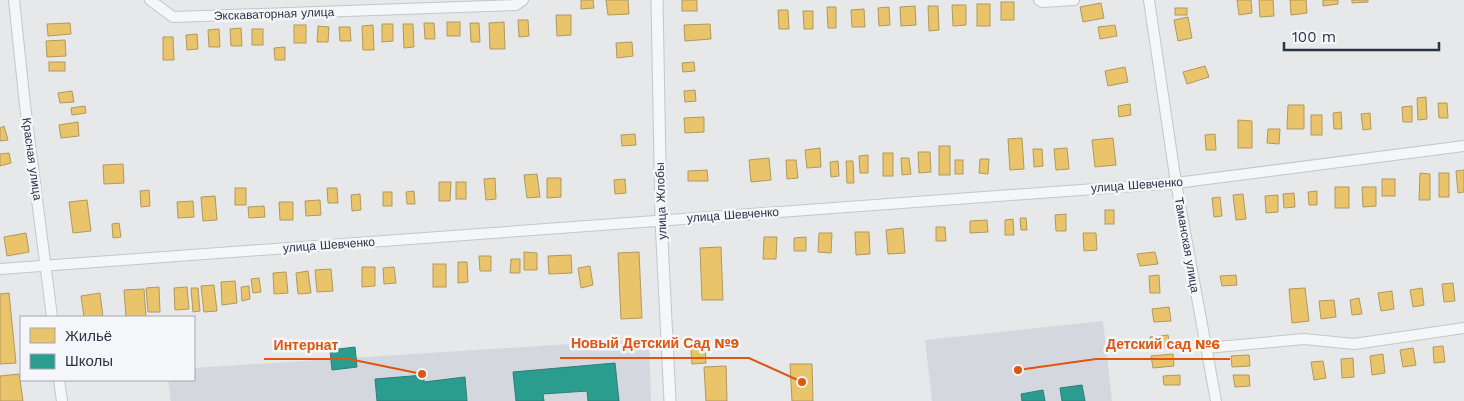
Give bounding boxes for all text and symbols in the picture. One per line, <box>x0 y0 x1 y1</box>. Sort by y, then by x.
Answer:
street label: Экскаваторная улица <box>214 5 335 23</box>
scale bar <box>1284 20 1439 52</box>
text: 100 m <box>1292 28 1336 46</box>
street label: Красная улица <box>19 117 45 201</box>
street label: улица Жлобы <box>653 162 669 240</box>
street label: улица Шевченко <box>1091 175 1184 195</box>
street label: Таманская улица <box>1172 196 1202 294</box>
street label: улица Шевченко <box>687 205 780 225</box>
street label: улица Шевченко <box>283 235 376 255</box>
legend <box>20 316 195 381</box>
text: Жильё <box>65 327 112 345</box>
callout: Новый Детский Сад №9 <box>560 329 749 358</box>
callout: Интернат <box>264 330 349 359</box>
callout: Детский сад №6 <box>1096 330 1230 359</box>
text: Новый Детский Сад №9 <box>571 335 739 351</box>
text: Детский сад №6 <box>1106 336 1220 352</box>
text: Интернат <box>274 337 339 353</box>
text: Школы <box>65 352 113 370</box>

